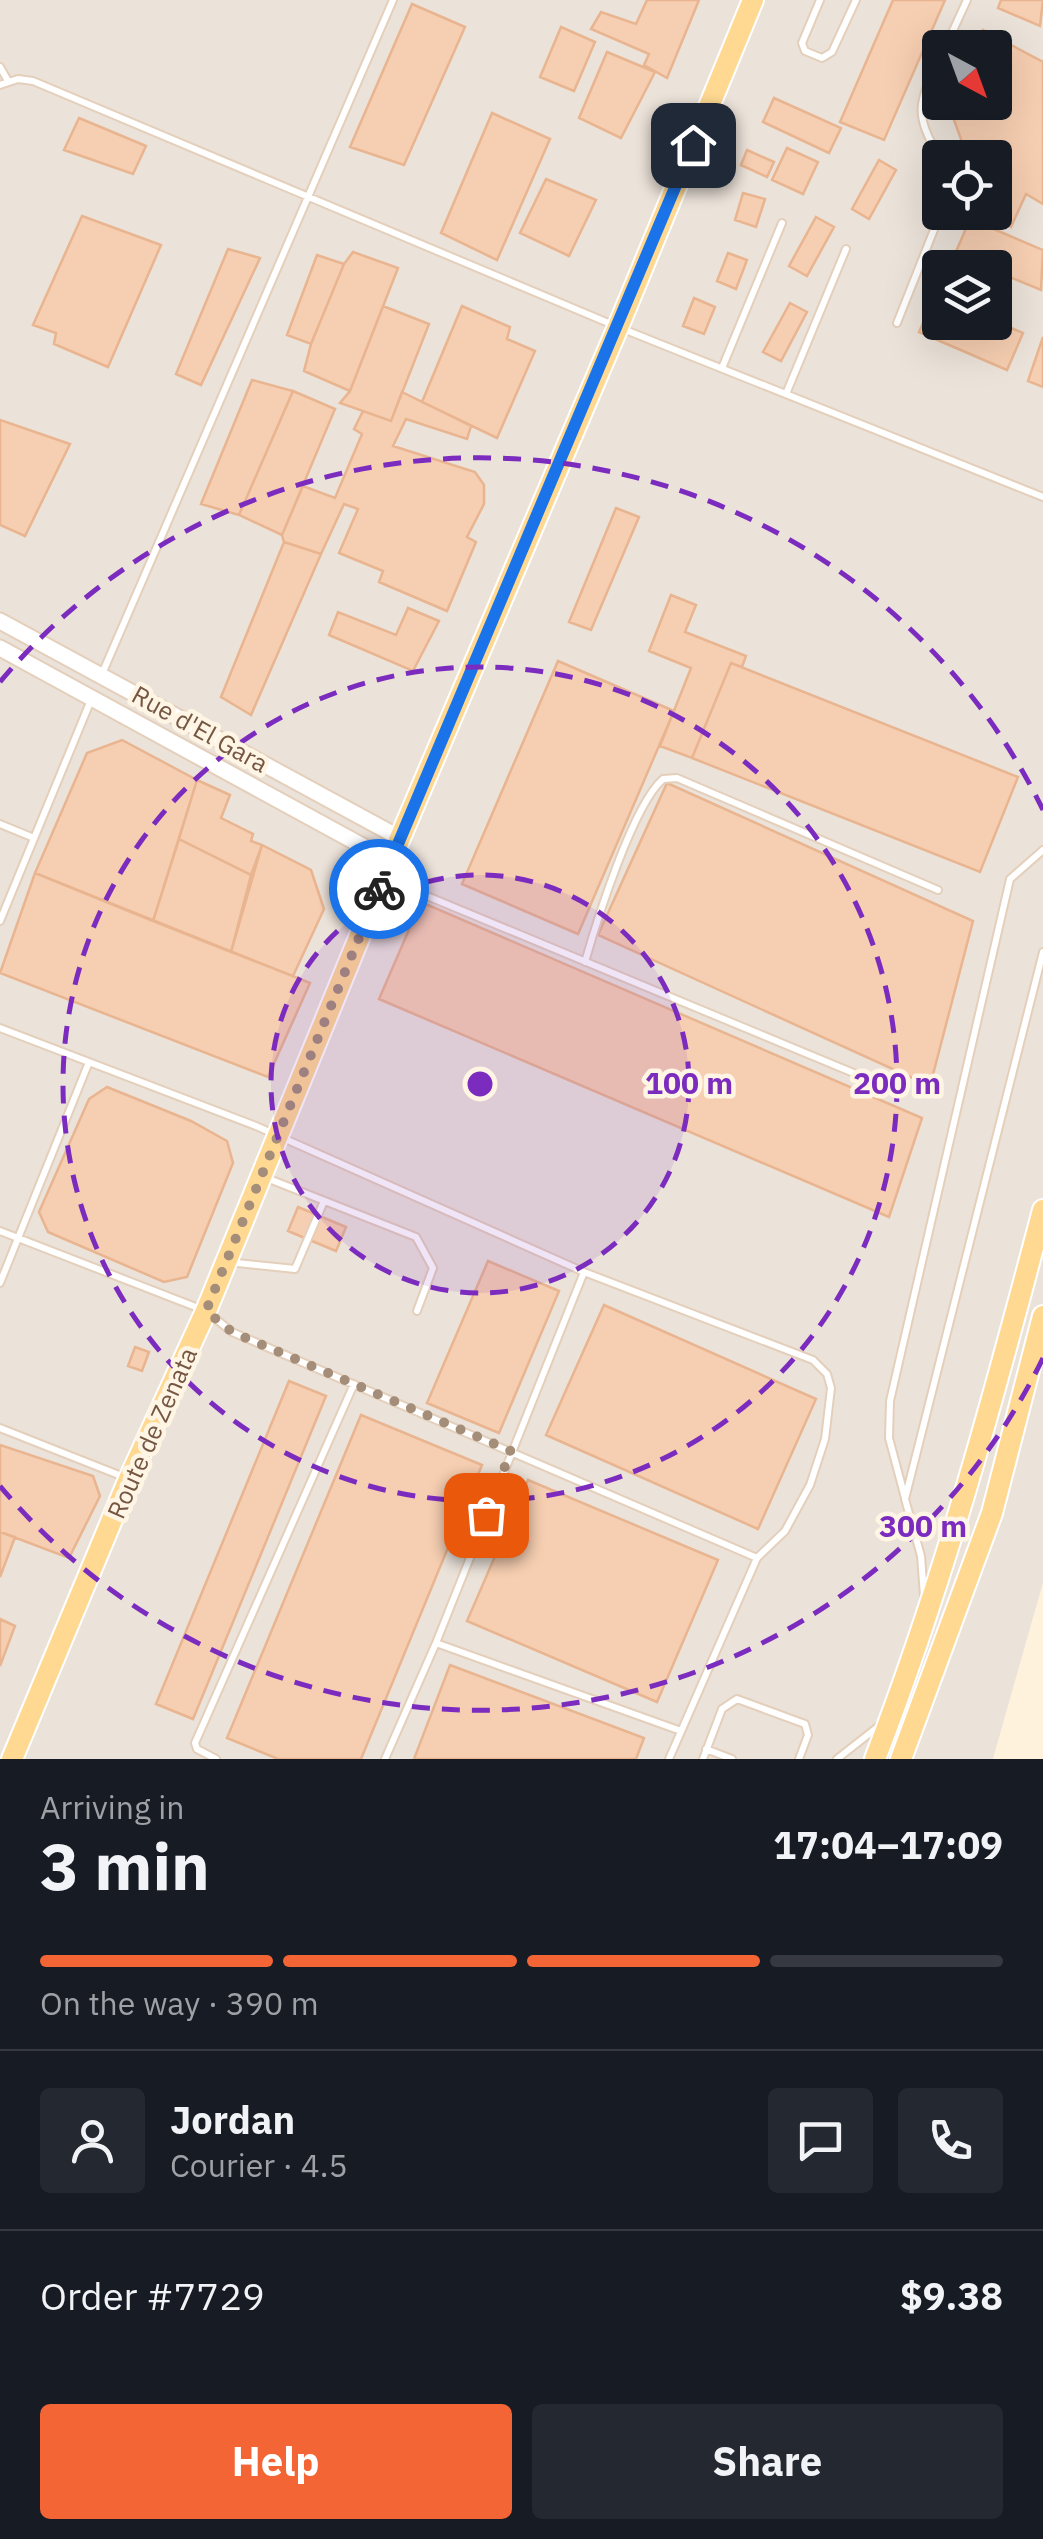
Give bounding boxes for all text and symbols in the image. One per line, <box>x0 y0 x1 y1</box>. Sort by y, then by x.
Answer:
north arrow <box>922 30 1012 120</box>
map controls <box>922 30 1012 340</box>
pin <box>651 103 736 188</box>
icon: home <box>666 118 721 173</box>
button: locate <box>922 140 1012 230</box>
button: layers <box>922 250 1012 340</box>
street label: Rue d'El Gara <box>126 678 274 780</box>
courier <box>329 839 429 939</box>
icon: bike <box>352 862 407 917</box>
text: 100 m <box>645 1063 733 1102</box>
text: 200 m <box>853 1063 941 1102</box>
centre of rings <box>462 1066 498 1102</box>
street label: Route de Zenata <box>99 1342 204 1524</box>
pin <box>444 1473 529 1558</box>
icon: bag <box>459 1488 514 1543</box>
text: 300 m <box>879 1506 967 1545</box>
text: Arriving in <box>40 1786 185 1828</box>
text: 17:04–17:09 <box>773 1820 1003 1869</box>
text: 3 min <box>40 1823 210 1908</box>
text: On the way · 390 m <box>40 1982 319 2024</box>
button: person <box>40 2088 145 2193</box>
button: chat <box>768 2088 873 2193</box>
button: phone <box>898 2088 1003 2193</box>
text: Jordan <box>170 2095 295 2144</box>
text: Courier · 4.5 <box>170 2144 348 2186</box>
text: Order #7729 <box>40 2271 265 2320</box>
text: $9.38 <box>900 2271 1003 2320</box>
button: Help <box>40 2404 512 2519</box>
button: Share <box>532 2404 1003 2519</box>

